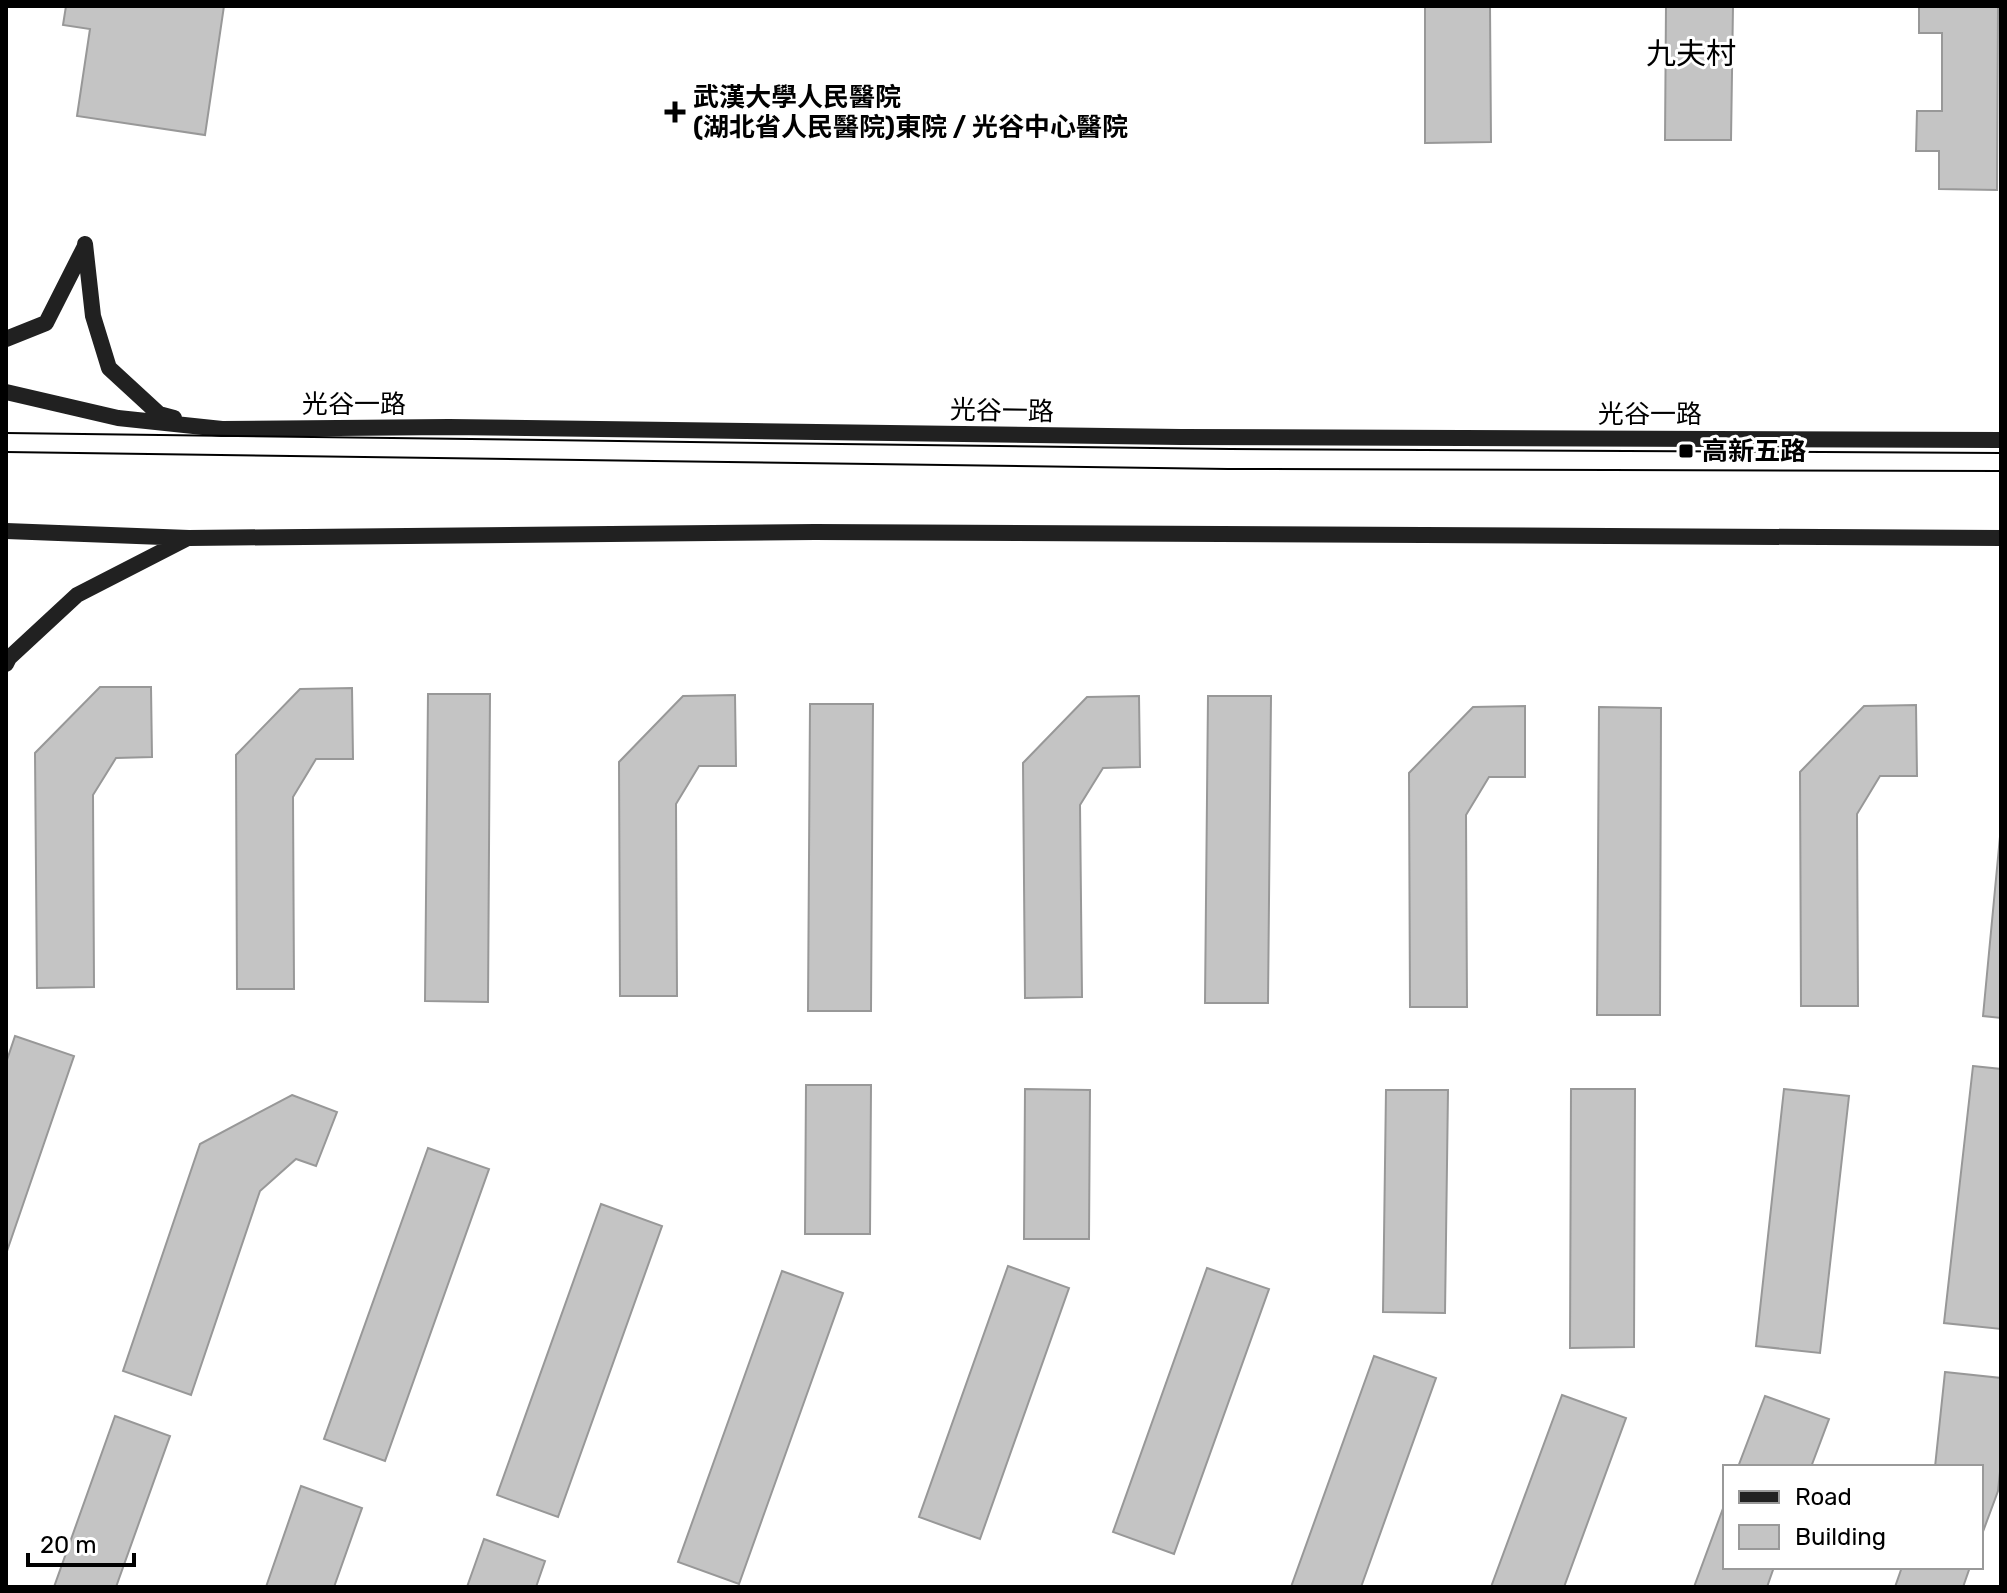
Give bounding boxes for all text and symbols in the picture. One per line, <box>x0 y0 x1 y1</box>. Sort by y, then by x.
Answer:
district label: 九夫村 <box>1646 36 1736 72</box>
place label: 武漢大學人民醫院 (湖北省人民醫院)東院 / 光谷中心醫院 <box>693 82 1128 143</box>
marker: 武漢大學人民醫院 (湖北省人民醫院)東院 / 光谷中心醫院 <box>664 101 686 123</box>
street label: 光谷一路 <box>302 389 406 420</box>
street label: 光谷一路 <box>950 395 1054 427</box>
street label: 光谷一路 <box>1598 399 1702 430</box>
place label: 高新五路 <box>1702 436 1806 467</box>
marker: 高新五路 <box>1677 442 1695 460</box>
legend <box>1723 1465 1983 1569</box>
text: Road <box>1795 1483 1852 1511</box>
scale bar <box>28 1517 134 1567</box>
text: Building <box>1795 1523 1886 1551</box>
text: 20 m <box>40 1531 97 1559</box>

